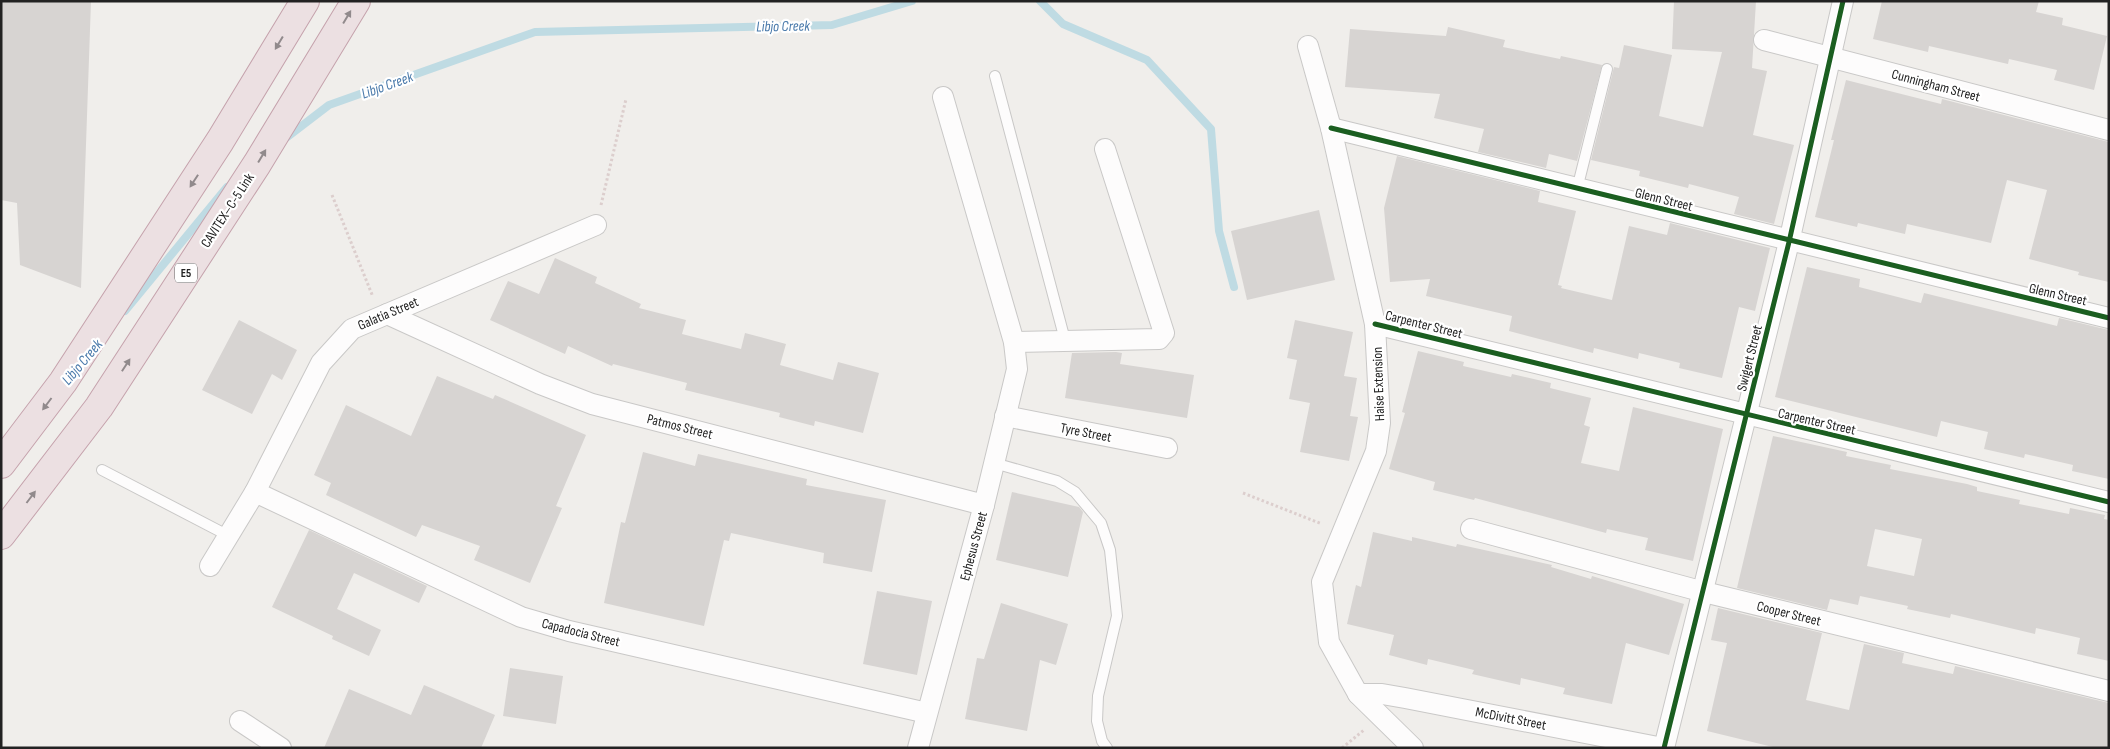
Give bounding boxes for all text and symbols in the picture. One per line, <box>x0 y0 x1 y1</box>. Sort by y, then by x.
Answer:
one-way arrow <box>342 10 351 23</box>
water label: Libjo Creek <box>756 17 810 36</box>
one-way arrow <box>275 36 284 49</box>
street label: Cunningham Street <box>1890 66 1982 105</box>
water label: Libjo Creek <box>359 67 416 104</box>
one-way arrow <box>258 149 267 162</box>
street label: CAVITEX–C-5 Link <box>197 169 258 251</box>
one-way arrow <box>189 174 198 188</box>
street label: Glenn Street <box>1633 184 1695 215</box>
road number: E5 <box>175 264 197 282</box>
street label: Glenn Street <box>2027 280 2089 309</box>
street label: Galatia Street <box>355 293 421 334</box>
street label: Carpenter Street <box>1383 307 1464 342</box>
street label: Swigert Street <box>1733 323 1766 393</box>
water label: Libjo Creek <box>58 335 107 389</box>
street label: Haise Extension <box>1369 347 1388 421</box>
one-way arrow <box>121 359 131 372</box>
one-way arrow <box>41 397 52 410</box>
street label: Carpenter Street <box>1776 404 1857 439</box>
street label: Patmos Street <box>645 410 714 443</box>
street label: Tyre Street <box>1059 419 1113 446</box>
one-way arrow <box>25 491 36 504</box>
street label: Ephesus Street <box>956 510 991 583</box>
street label: Cooper Street <box>1755 597 1823 630</box>
street label: Capadocia Street <box>540 615 622 650</box>
street label: McDivitt Street <box>1474 703 1548 734</box>

